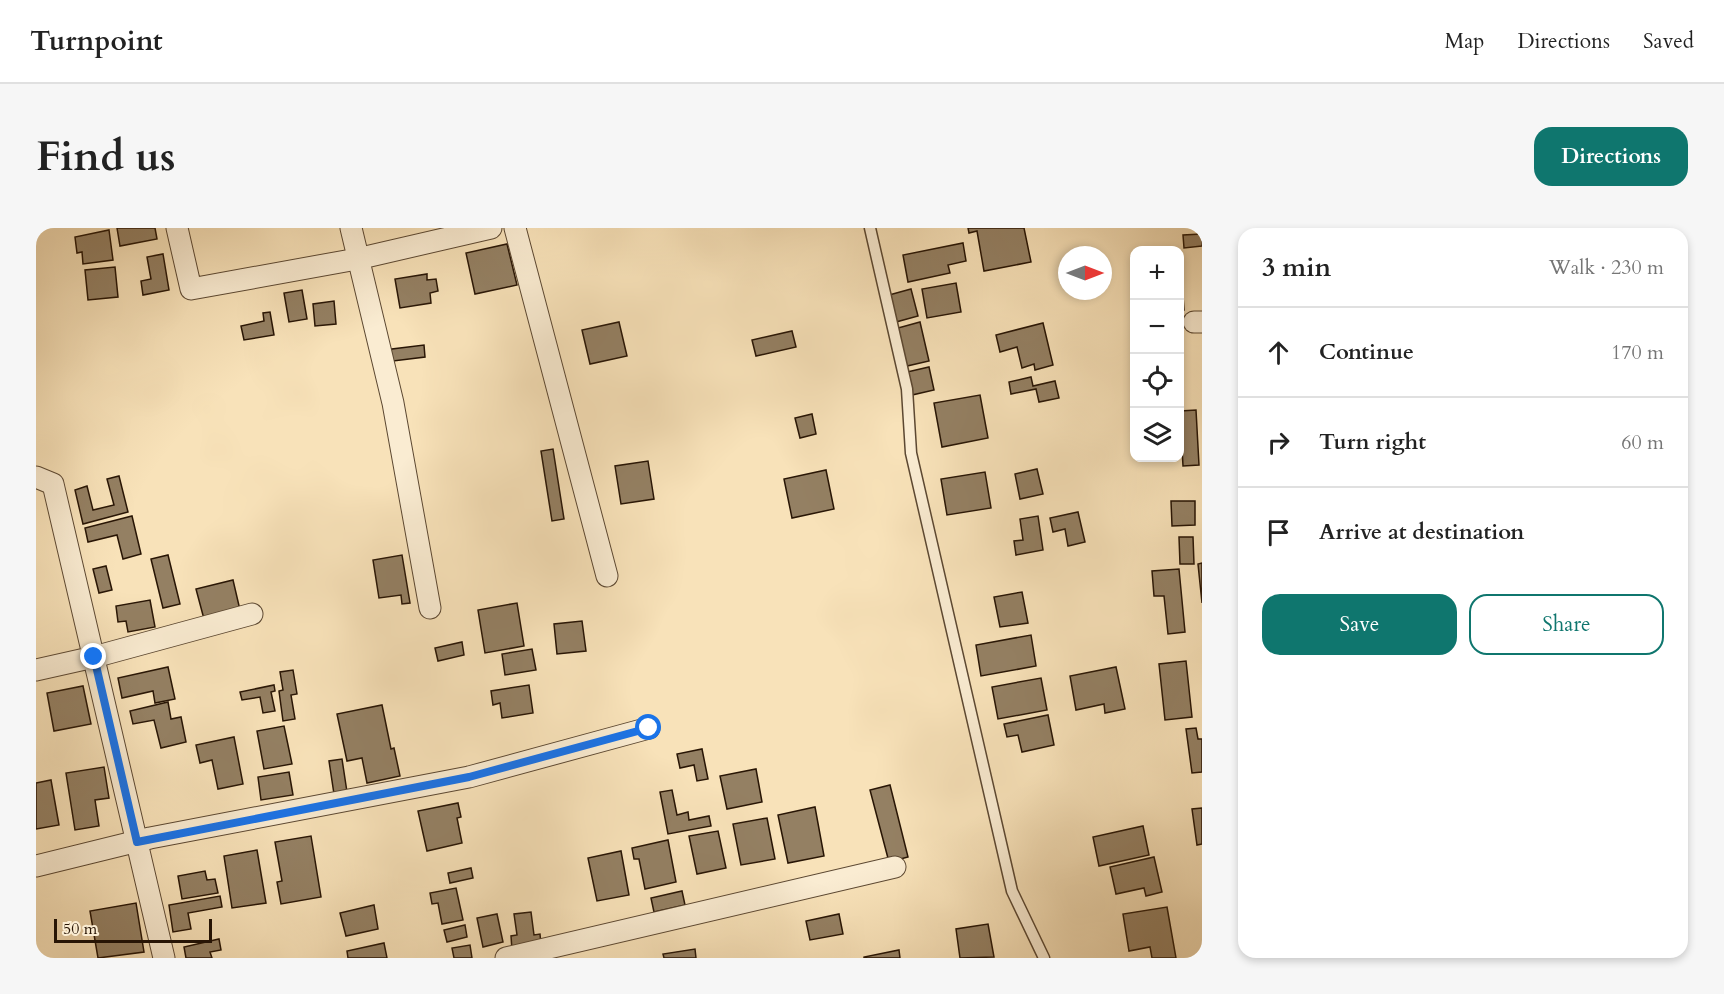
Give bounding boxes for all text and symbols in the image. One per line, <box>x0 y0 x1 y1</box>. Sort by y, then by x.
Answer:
text: Turnpoint <box>30 22 163 60</box>
text: Map <box>1444 27 1484 56</box>
text: Directions <box>1517 27 1610 56</box>
text: Saved <box>1643 27 1694 56</box>
button: Directions <box>1534 127 1688 186</box>
text: Find us <box>36 128 176 185</box>
north arrow <box>1058 246 1112 300</box>
map controls <box>1130 246 1184 462</box>
button: + <box>1130 246 1184 300</box>
text: 3 min <box>1262 250 1331 285</box>
text: Walk · 230 m <box>1549 254 1664 281</box>
button: − <box>1130 300 1184 354</box>
icon: ahead <box>1262 336 1295 369</box>
text: Continue <box>1319 337 1414 367</box>
text: 170 m <box>1611 339 1664 366</box>
button: locate <box>1130 354 1184 408</box>
button: layers <box>1130 408 1184 462</box>
icon: right <box>1262 426 1295 459</box>
text: Turn right <box>1319 427 1426 457</box>
text: 60 m <box>1621 429 1664 456</box>
icon: arrive <box>1262 516 1295 549</box>
text: Arrive at destination <box>1319 517 1524 547</box>
button: Save <box>1262 594 1457 655</box>
button: Share <box>1469 594 1664 655</box>
route end <box>80 643 106 669</box>
route start <box>635 714 661 740</box>
scale bar <box>54 916 212 944</box>
text: 50 m <box>63 918 97 940</box>

